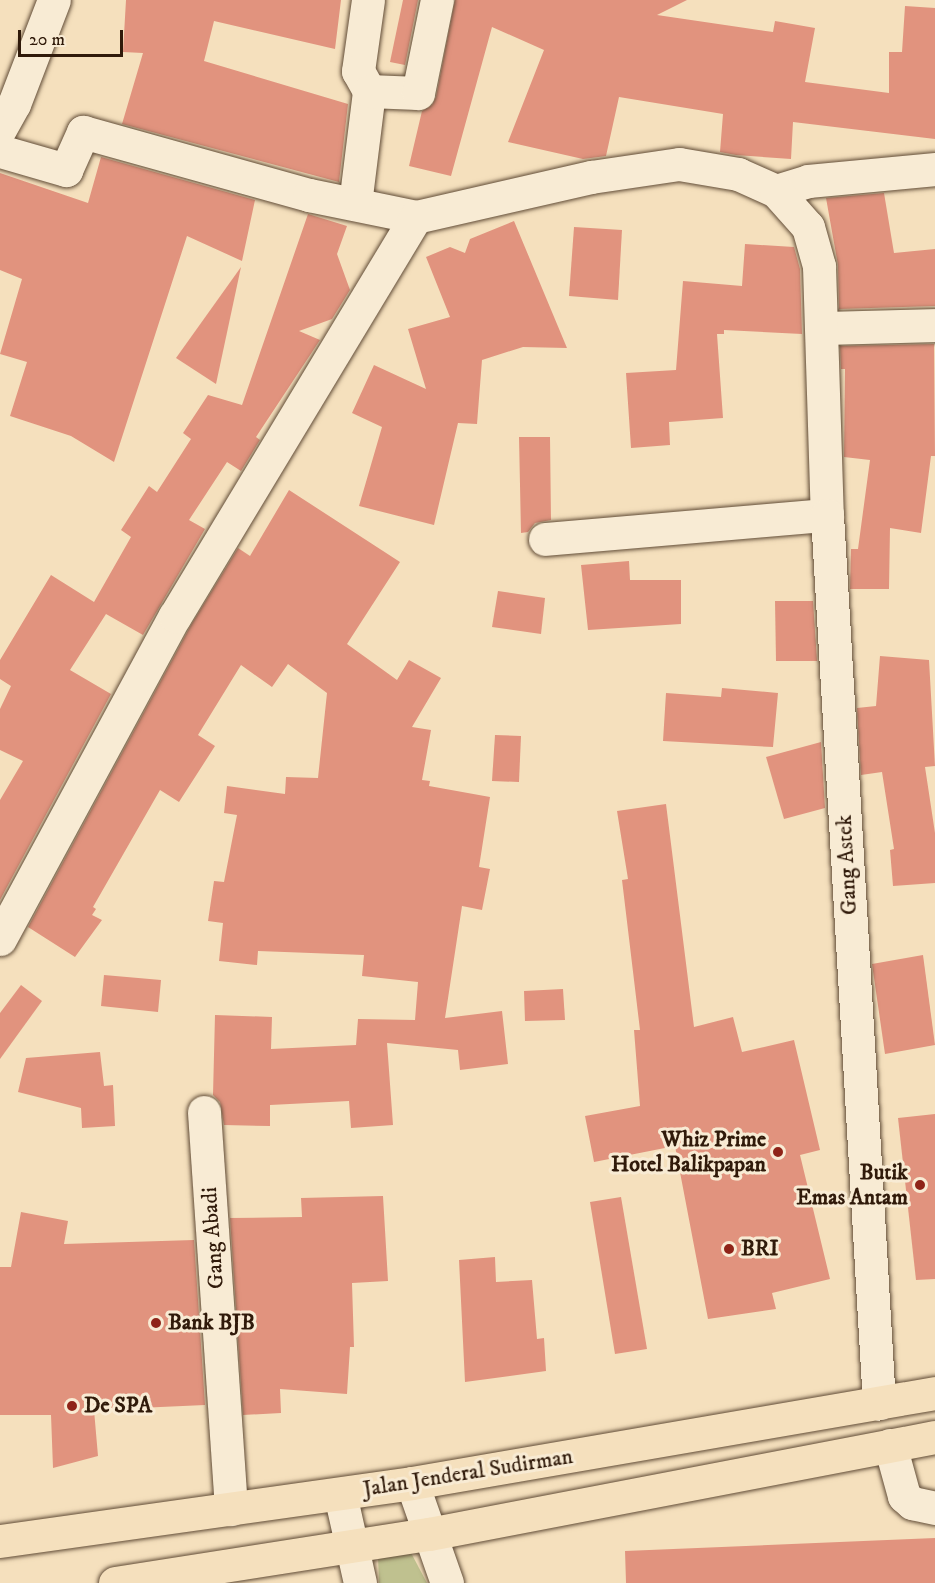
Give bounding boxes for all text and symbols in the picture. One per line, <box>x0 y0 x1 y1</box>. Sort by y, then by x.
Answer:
scale bar <box>21 18 126 56</box>
text: 20 m <box>29 29 65 51</box>
street label: Gang Astek <box>831 814 863 916</box>
place label: Whiz Prime Hotel Balikpapan <box>611 1126 766 1178</box>
marker: Whiz Prime Hotel Balikpapan <box>771 1145 785 1159</box>
place label: Butik Emas Antam <box>796 1159 908 1210</box>
marker: Butik Emas Antam <box>913 1178 927 1192</box>
street label: Gang Abadi <box>196 1186 230 1290</box>
place label: BRI <box>741 1236 778 1262</box>
marker: BRI <box>722 1242 736 1256</box>
place label: Bank BJB <box>168 1310 255 1336</box>
marker: Bank BJB <box>149 1316 163 1330</box>
place label: De SPA <box>84 1393 152 1419</box>
marker: De SPA <box>65 1399 79 1413</box>
street label: Jalan Jenderal Sudirman <box>361 1443 575 1503</box>

